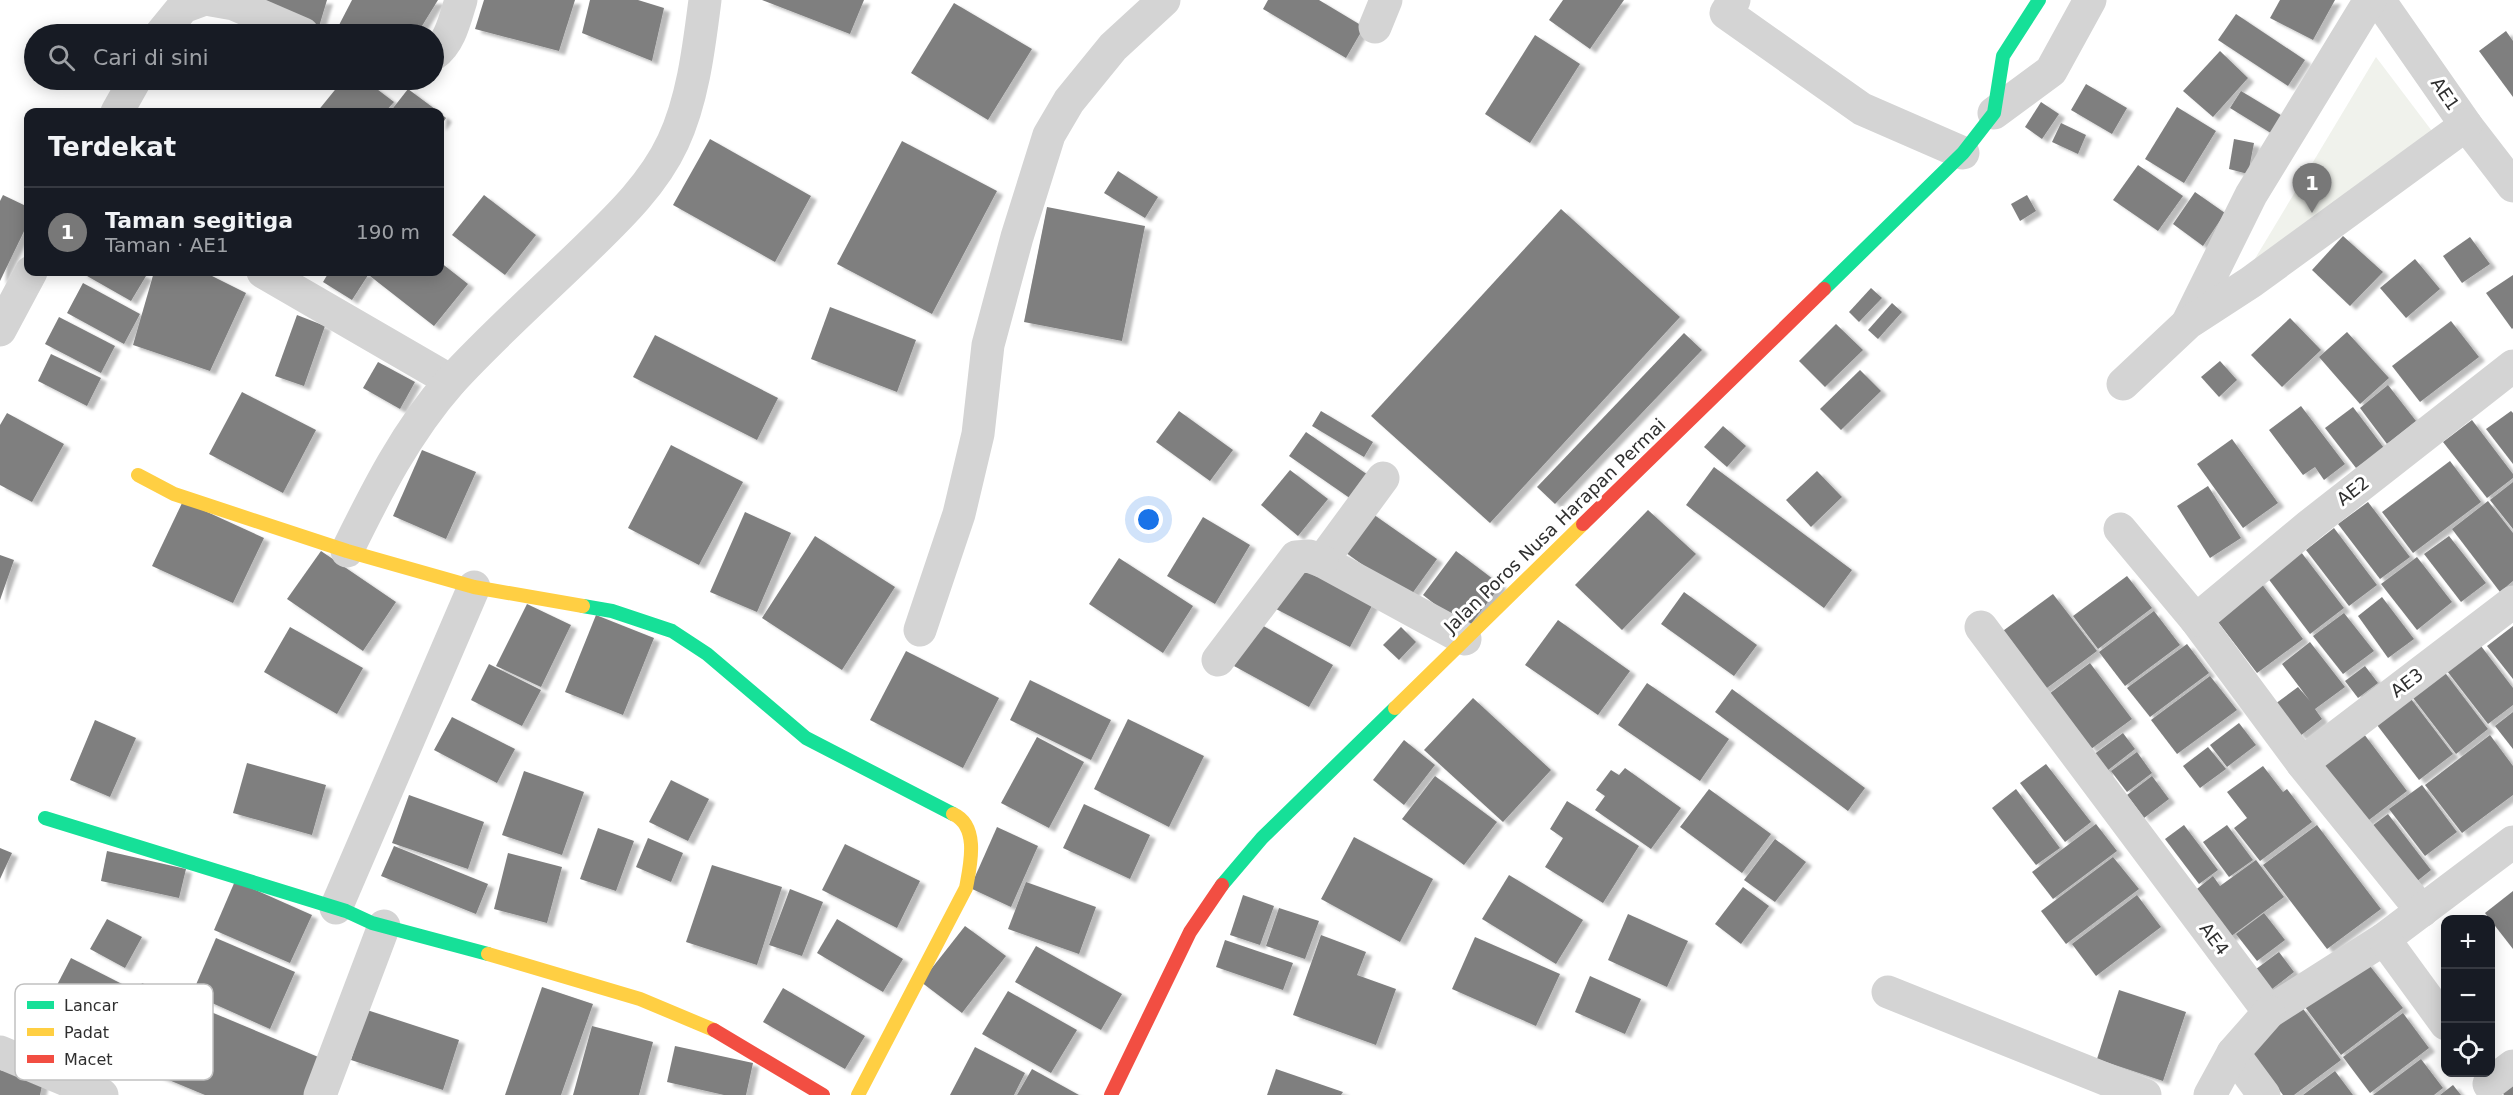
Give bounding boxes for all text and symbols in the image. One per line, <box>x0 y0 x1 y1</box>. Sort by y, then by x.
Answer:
search box <box>24 24 444 90</box>
icon: search <box>45 41 78 74</box>
text: Cari di sini <box>93 45 209 70</box>
street label: AE1 <box>2427 73 2464 114</box>
text: Terdekat <box>48 132 176 162</box>
pin: 1 <box>2292 164 2332 213</box>
text: Taman segitiga <box>105 208 293 233</box>
text: 1 <box>61 220 74 244</box>
text: 190 m <box>356 220 420 244</box>
text: Taman · AE1 <box>105 233 229 257</box>
street label: Jalan Poros Nusa Harapan Permai <box>1439 414 1670 638</box>
street label: AE2 <box>2332 472 2373 510</box>
your location <box>1134 505 1163 534</box>
street label: AE3 <box>2386 664 2427 702</box>
map controls <box>2441 915 2495 1077</box>
button: + <box>2441 915 2495 969</box>
street label: AE4 <box>2195 918 2233 959</box>
button: − <box>2441 969 2495 1023</box>
legend <box>15 984 213 1080</box>
text: Lancar <box>64 996 118 1015</box>
text: Padat <box>64 1023 109 1042</box>
button: locate <box>2441 1023 2495 1077</box>
text: Macet <box>64 1050 113 1069</box>

